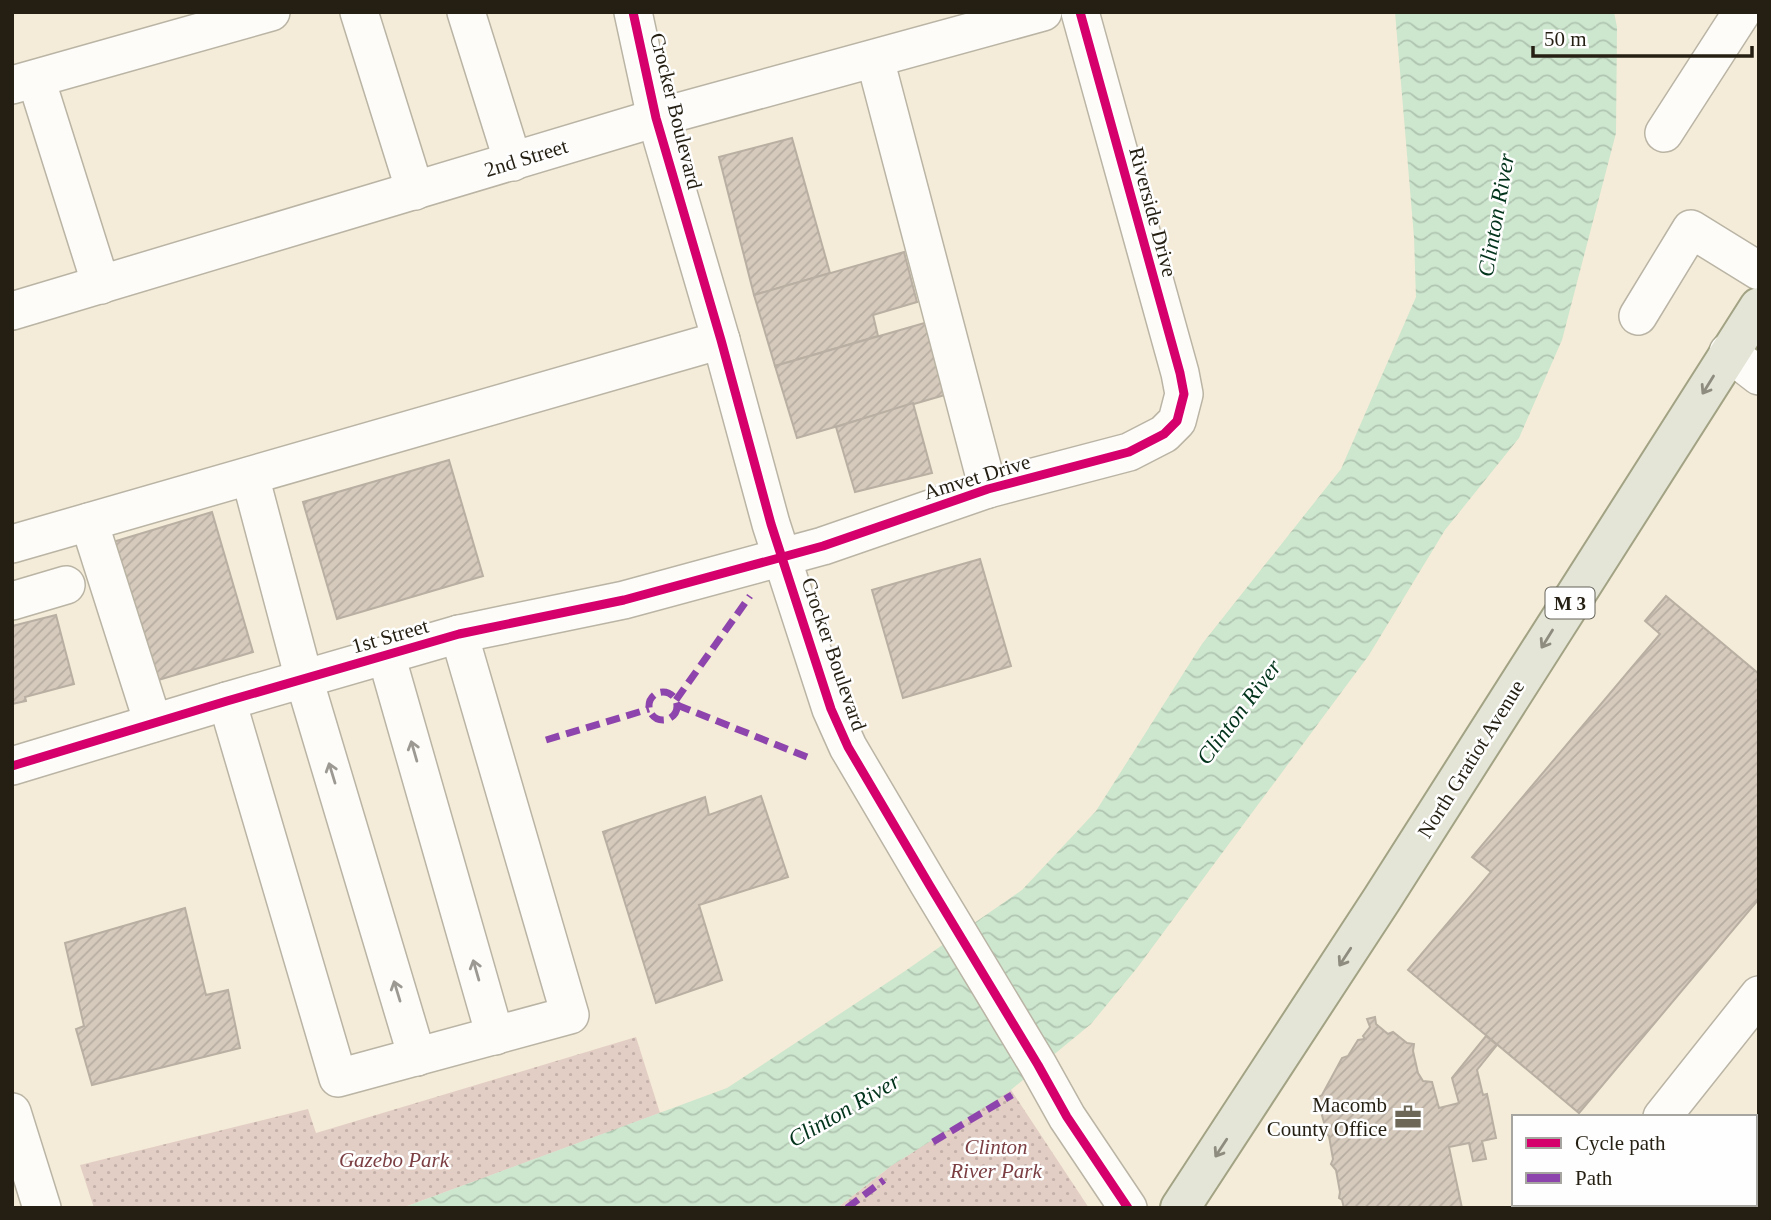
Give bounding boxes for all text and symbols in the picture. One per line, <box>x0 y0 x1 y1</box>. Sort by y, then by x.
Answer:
scale bar <box>1533 14 1752 58</box>
text: 50 m <box>1544 27 1587 51</box>
street label: Crocker Boulevard <box>645 30 707 192</box>
street label: 2nd Street <box>481 134 571 182</box>
street label: Riverside Drive <box>1124 144 1182 280</box>
water label: Clinton River <box>1473 150 1519 279</box>
one-way arrow <box>1700 374 1714 394</box>
street label: Amvet Drive <box>921 449 1033 505</box>
street label: Crocker Boulevard <box>797 574 872 734</box>
road number: M 3 <box>1546 588 1594 618</box>
street label: 1st Street <box>349 614 431 658</box>
one-way arrow <box>1539 629 1553 649</box>
water label: Clinton River <box>1192 654 1287 769</box>
street label: North Gratiot Avenue <box>1413 676 1529 842</box>
one-way arrow <box>406 741 419 763</box>
one-way arrow <box>325 763 338 785</box>
one-way arrow <box>1338 946 1352 966</box>
one-way arrow <box>469 959 482 981</box>
one-way arrow <box>390 981 403 1003</box>
water label: Clinton River <box>784 1068 905 1152</box>
place label: Macomb County Office <box>1267 1093 1387 1141</box>
office icon: Macomb County Office <box>1393 1102 1423 1132</box>
legend <box>1512 1115 1757 1206</box>
text: Cycle path <box>1575 1131 1666 1155</box>
park label: Clinton River Park <box>949 1135 1042 1183</box>
one-way arrow <box>1214 1137 1228 1157</box>
park label: Gazebo Park <box>339 1148 450 1172</box>
text: Path <box>1575 1166 1613 1190</box>

